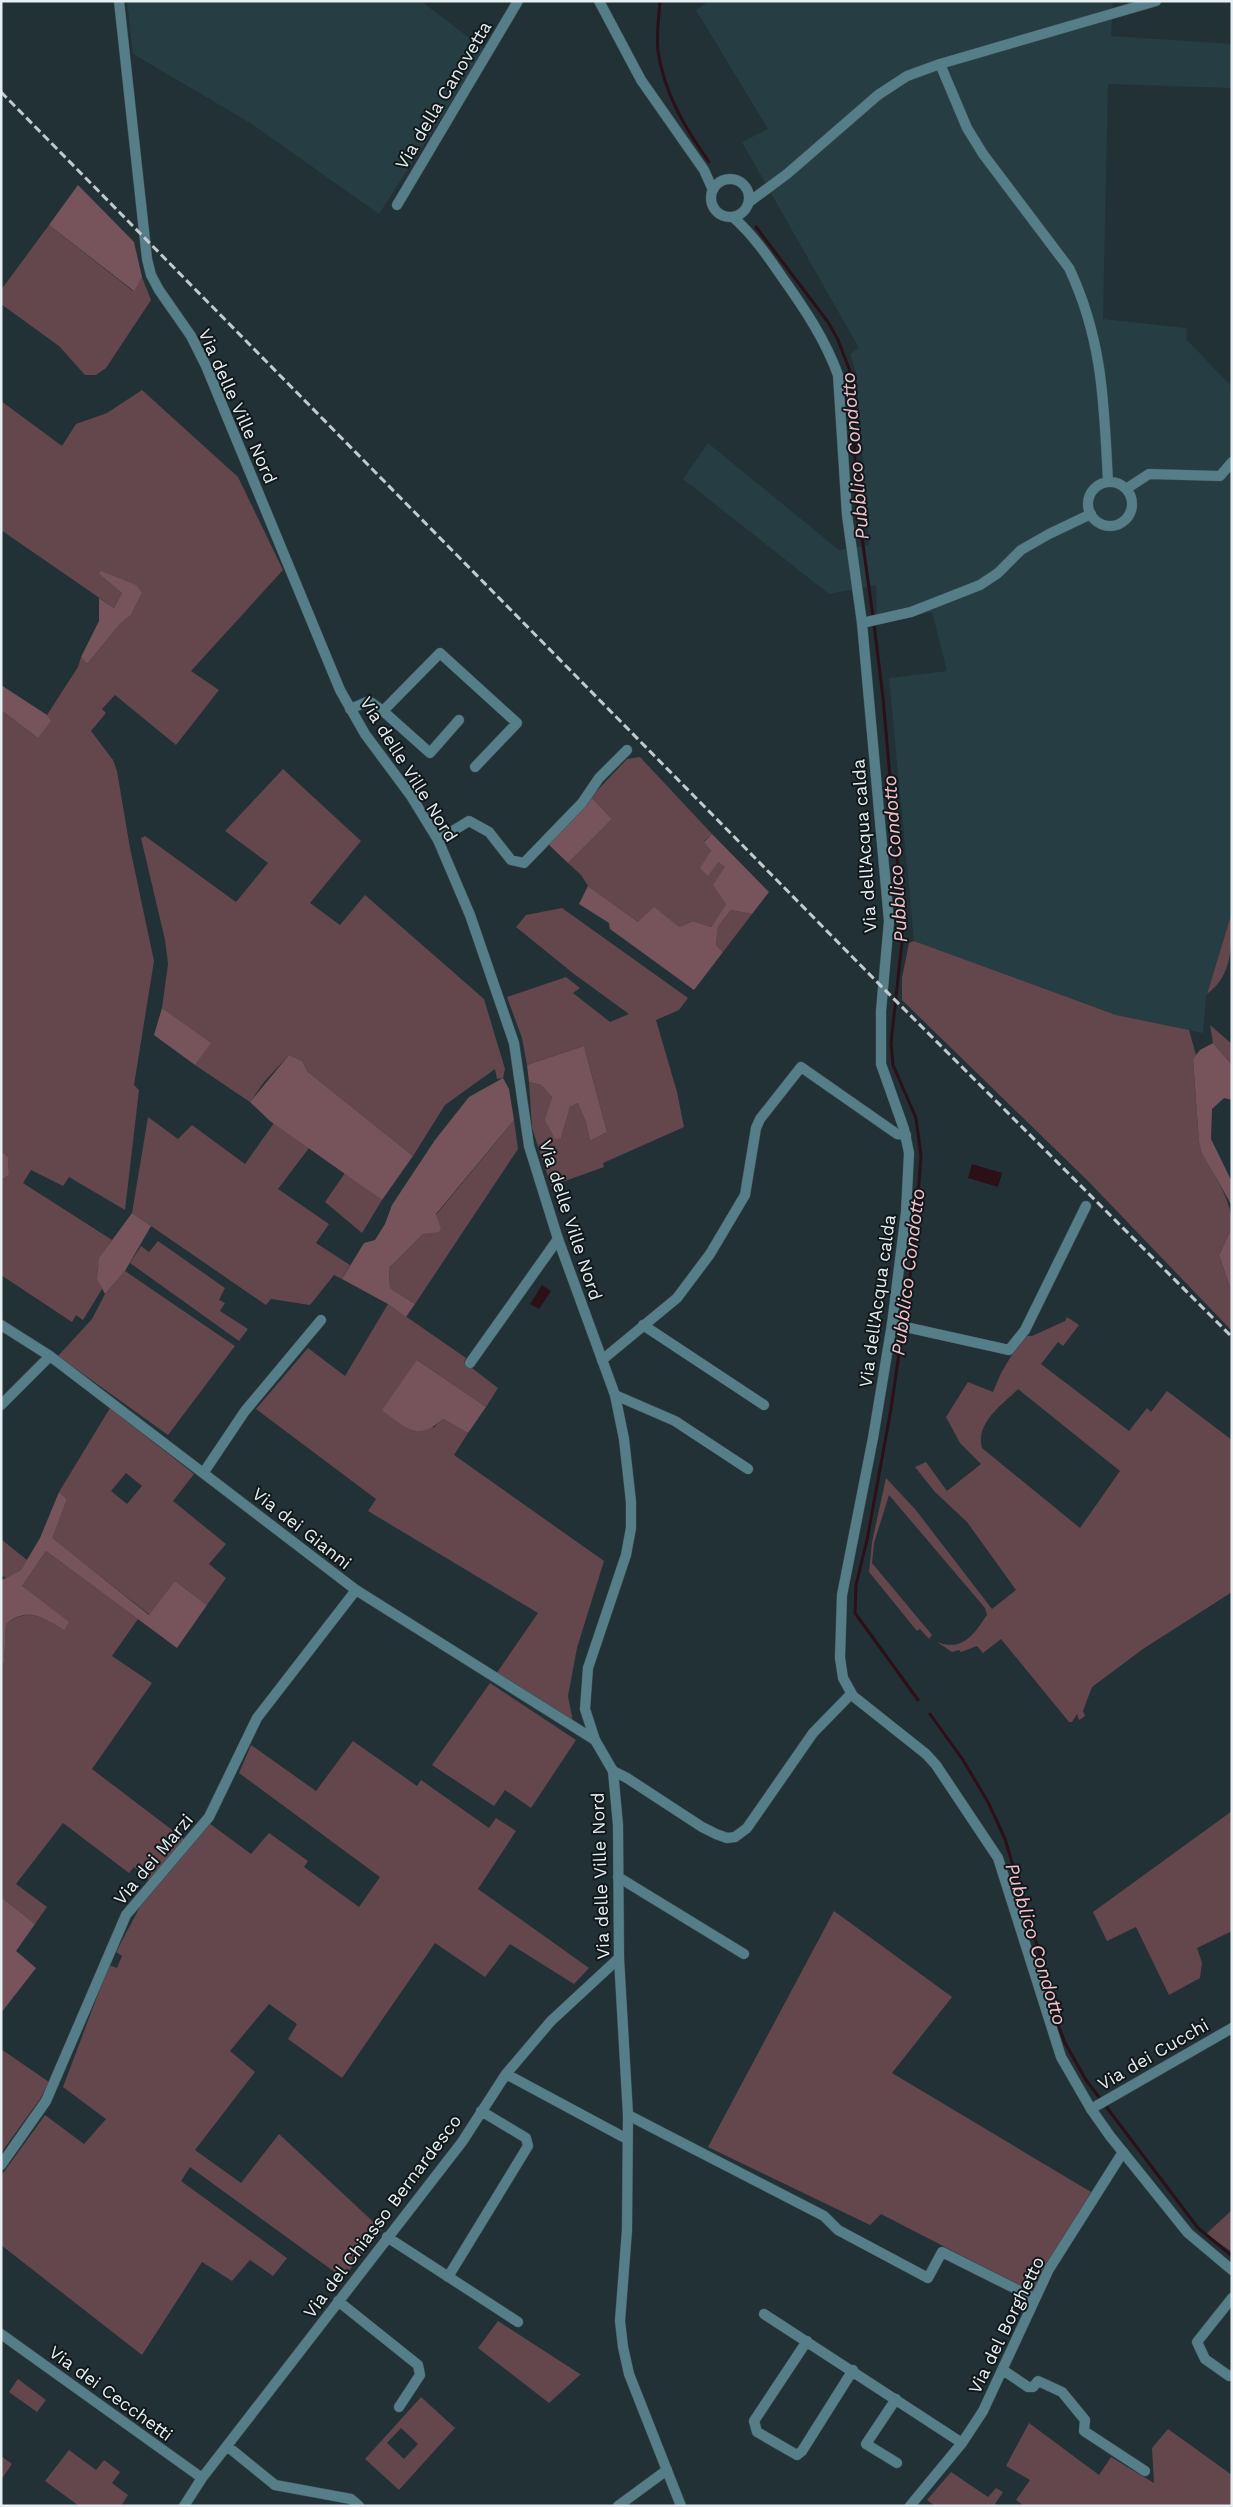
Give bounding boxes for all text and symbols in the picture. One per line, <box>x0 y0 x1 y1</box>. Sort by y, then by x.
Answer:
street label: Via della Canovetta <box>390 17 496 173</box>
street label: Via delle Ville Nord <box>194 325 282 487</box>
water label: Pubblico Condotto <box>836 371 874 541</box>
street label: Via delle Ville Nord <box>356 693 462 845</box>
street label: Via dell'Acqua calda <box>847 758 881 934</box>
water label: Pubblico Condotto <box>878 774 912 944</box>
street label: Via delle Ville Nord <box>535 1137 607 1303</box>
water label: Pubblico Condotto <box>886 1187 930 1357</box>
street label: Via dell'Acqua calda <box>854 1213 900 1389</box>
street label: Via dei Gianni <box>248 1483 356 1573</box>
street label: Via delle Ville Nord <box>587 1792 613 1960</box>
street label: Via dei Marzi <box>109 1809 197 1909</box>
water label: Pubblico Condotto <box>1000 1860 1072 2028</box>
street label: Via dei Cucchi <box>1094 2014 1212 2094</box>
street label: Via del Chiasso Bernardesco <box>299 2110 465 2322</box>
street label: Via del Borghetto <box>964 2253 1048 2397</box>
street label: Via dei Cecchetti <box>45 2341 177 2445</box>

